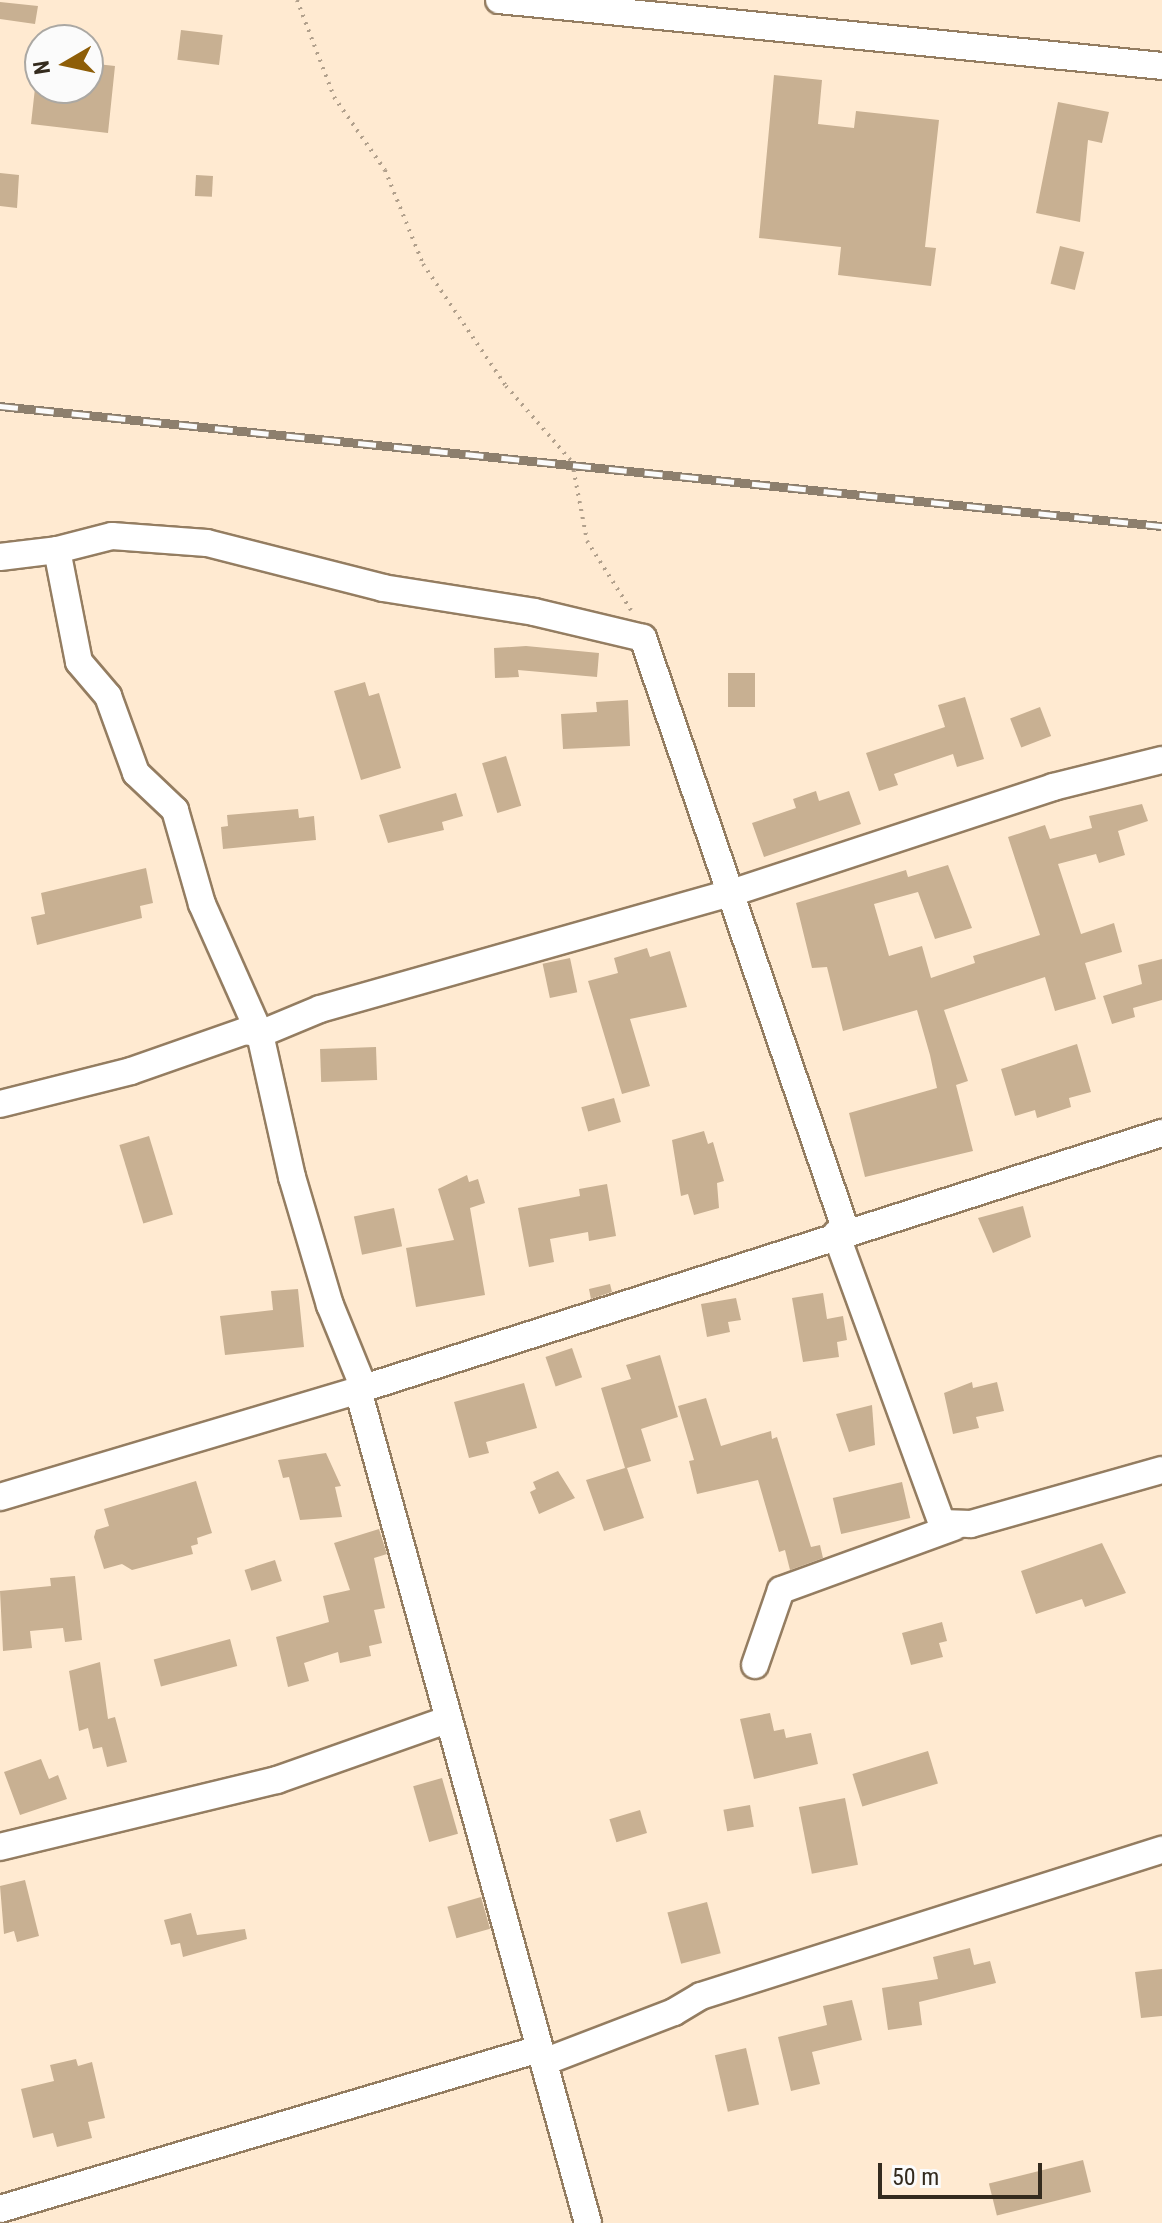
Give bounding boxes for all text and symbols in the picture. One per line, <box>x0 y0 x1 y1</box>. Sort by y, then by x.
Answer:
north arrow <box>24 24 104 104</box>
text: N <box>28 59 55 76</box>
scale bar <box>882 2147 1046 2197</box>
text: 50 m <box>892 2163 939 2191</box>

